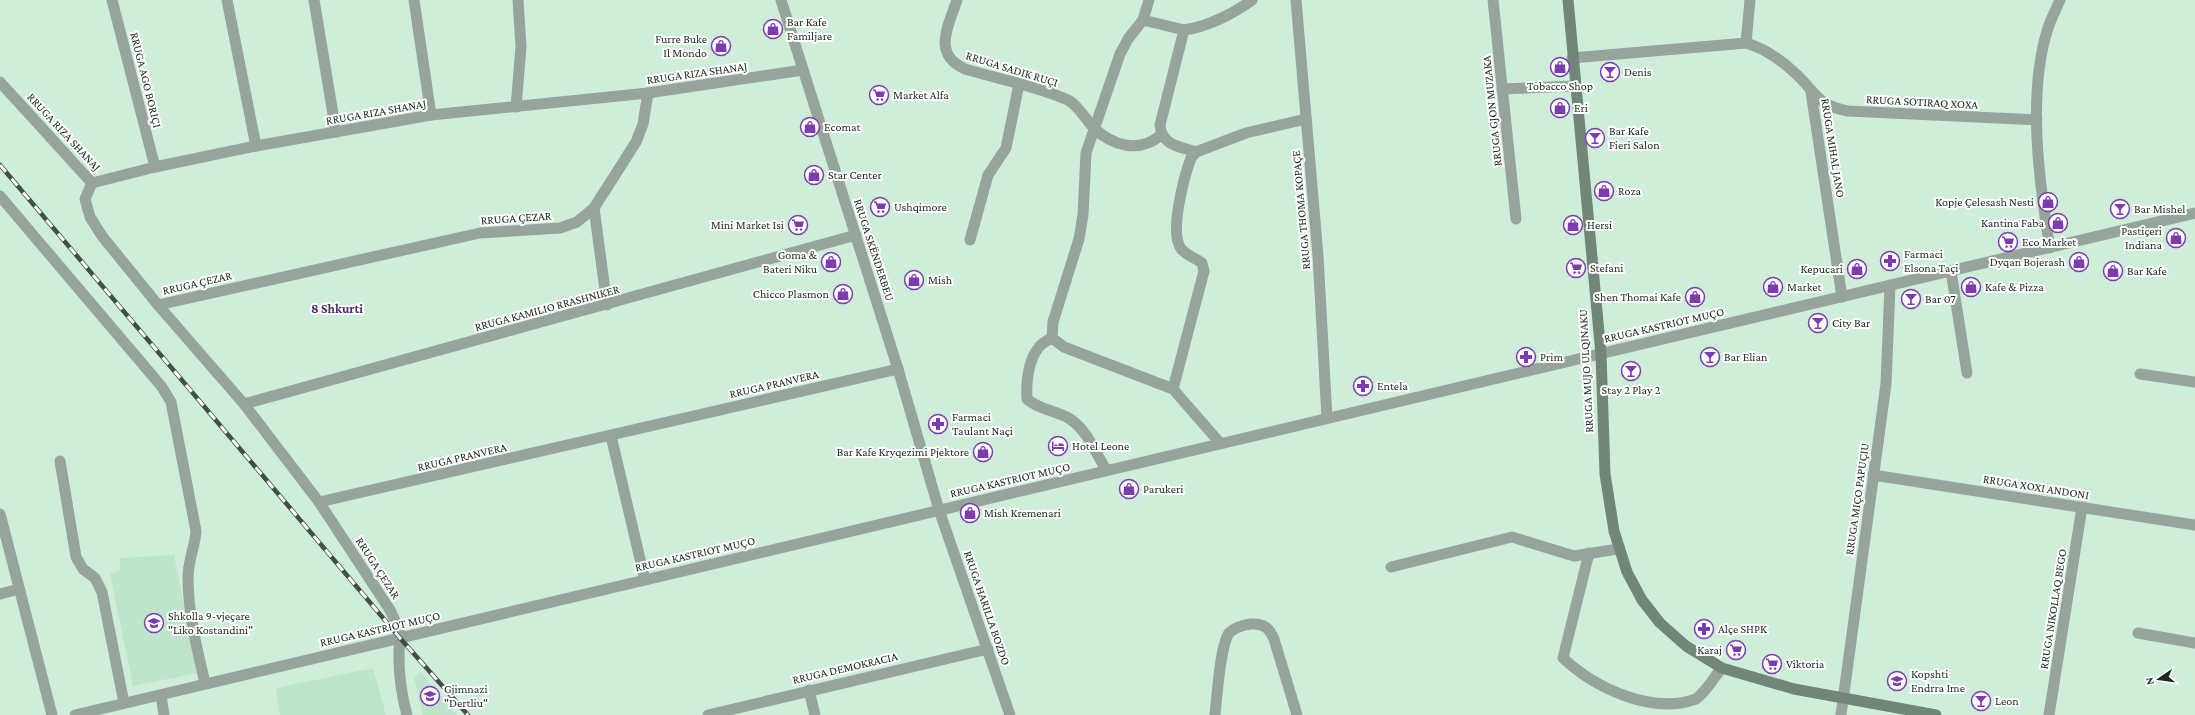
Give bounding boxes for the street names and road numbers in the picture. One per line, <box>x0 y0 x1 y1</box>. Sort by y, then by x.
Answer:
street label: RRUGA AGO BORIÇI <box>127 31 165 129</box>
street label: RRUGA SADIK RUÇI <box>964 48 1060 90</box>
street label: RRUGA GJON MUZAKA <box>1479 55 1505 167</box>
street label: RRUGA RIZA SHANAJ <box>646 59 749 87</box>
street label: RRUGA RIZA SHANAJ <box>24 90 104 174</box>
street label: RRUGA SOTIRAQ XOXA <box>1866 92 1979 112</box>
street label: RRUGA RIZA SHANAJ <box>325 96 428 128</box>
street label: RRUGA MIHAL JANO <box>1818 97 1848 199</box>
street label: RRUGA THOMA KOPAÇE <box>1289 149 1313 270</box>
street label: RRUGA SKËNDERBEU <box>851 197 897 303</box>
street label: RRUGA ÇEZAR <box>480 209 552 227</box>
street label: RRUGA ÇEZAR <box>161 268 233 298</box>
street label: RRUGA KAMILIO RRASHNIKER <box>473 282 621 334</box>
street label: RRUGA KASTRIOT MUÇO <box>1603 304 1725 346</box>
street label: RRUGA MUJO ULQINAKU <box>1576 309 1596 433</box>
street label: RRUGA PRANVERA <box>728 367 820 401</box>
street label: RRUGA PRANVERA <box>416 440 508 474</box>
street label: RRUGA MIÇO PAPUÇIU <box>1842 442 1872 556</box>
street label: RRUGA KASTRIOT MUÇO <box>949 459 1071 501</box>
street label: RRUGA XOXI ANDONI <box>1982 472 2090 502</box>
street label: RRUGA KASTRIOT MUÇO <box>634 533 756 575</box>
street label: RRUGA ÇEZAR <box>353 534 403 602</box>
street label: RRUGA NIKOLLAQ BEGO <box>2037 548 2069 670</box>
street label: RRUGA HARILLA BOZDO <box>961 549 1013 667</box>
street label: RRUGA KASTRIOT MUÇO <box>319 608 441 650</box>
street label: RRUGA DEMOKRACIA <box>791 649 899 687</box>

